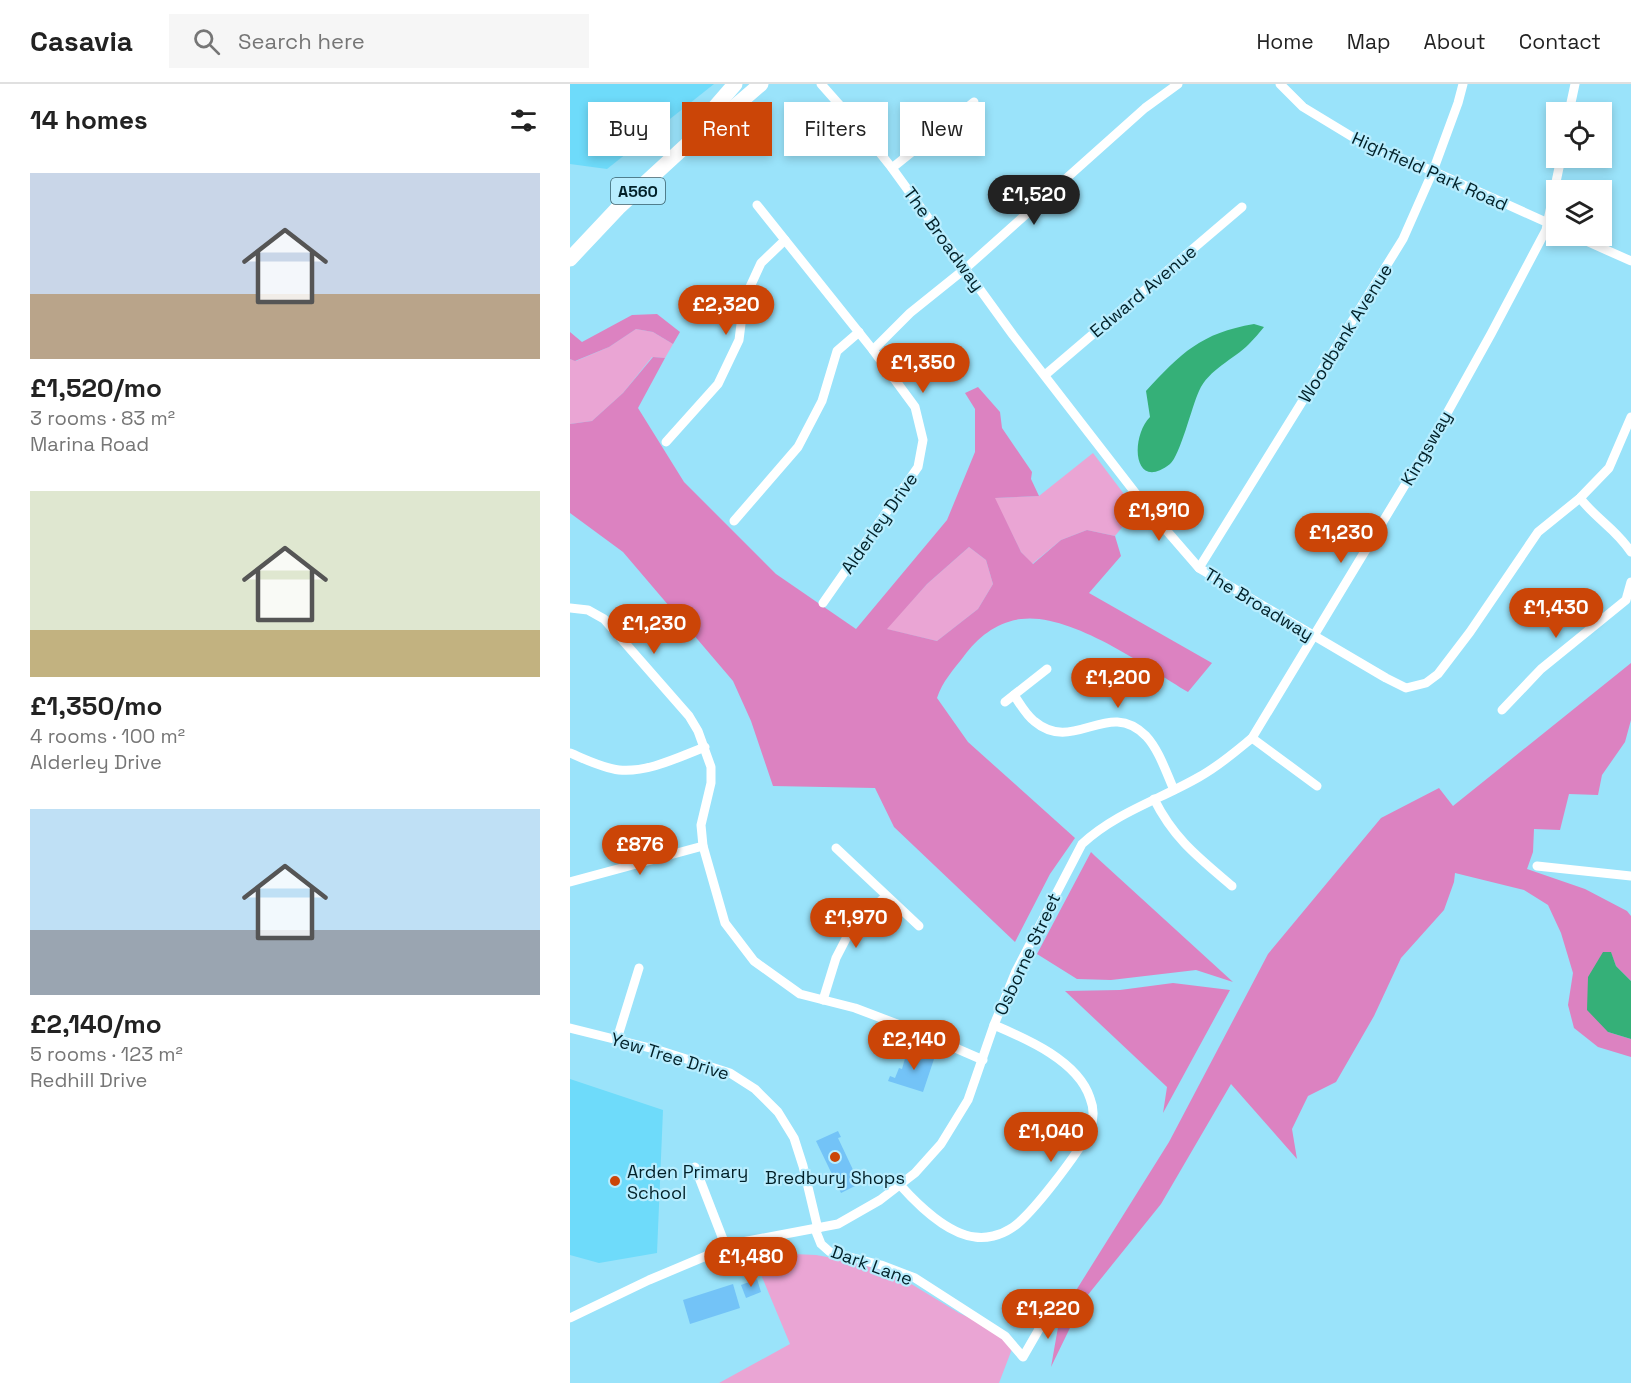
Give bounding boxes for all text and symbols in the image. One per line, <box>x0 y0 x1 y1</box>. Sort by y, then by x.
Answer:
search box <box>169 14 589 68</box>
text: Casavia <box>30 23 133 59</box>
icon: search <box>190 25 223 58</box>
text: Search here <box>238 27 365 55</box>
text: Home <box>1256 28 1314 55</box>
text: Map <box>1347 28 1391 55</box>
text: About <box>1424 28 1486 55</box>
text: Contact <box>1519 28 1601 55</box>
chip: Buy <box>588 102 670 156</box>
chip: Rent <box>682 102 772 156</box>
chip: Filters <box>784 102 888 156</box>
chip: New <box>900 102 985 156</box>
map controls <box>1546 102 1612 246</box>
button: locate <box>1546 102 1612 168</box>
text: 14 homes <box>30 103 148 137</box>
icon: filters <box>507 104 540 137</box>
street label: Highfield Park Road <box>1349 126 1511 216</box>
pin: £1,520 <box>985 175 1083 226</box>
road number: A560 <box>611 178 665 204</box>
button: layers <box>1546 180 1612 246</box>
text: £1,520 <box>1002 181 1066 207</box>
street label: The Broadway <box>898 182 990 296</box>
icon: home <box>231 212 339 320</box>
street label: Edward Avenue <box>1085 240 1201 342</box>
street label: Woodbank Avenue <box>1293 259 1397 407</box>
pin: £2,320 <box>677 285 775 336</box>
text: £2,320 <box>692 291 760 317</box>
pin: £1,350 <box>874 343 972 394</box>
text: £1,350 <box>891 349 955 375</box>
text: £1,520/mo <box>30 371 162 405</box>
text: 3 rooms · 83 m² <box>30 405 175 431</box>
street label: Kingsway <box>1395 406 1457 490</box>
text: Marina Road <box>30 431 149 457</box>
street label: Alderley Drive <box>836 468 922 578</box>
pin: £1,910 <box>1110 491 1208 542</box>
text: £1,910 <box>1128 497 1190 523</box>
pin: £1,230 <box>1292 513 1390 564</box>
text: £1,230 <box>1309 519 1373 545</box>
icon: home <box>231 530 339 638</box>
street label: The Broadway <box>1200 562 1318 646</box>
pin: £1,430 <box>1507 588 1605 639</box>
text: £1,430 <box>1523 594 1589 620</box>
pin: £1,230 <box>605 604 703 655</box>
text: £1,230 <box>622 610 686 636</box>
pin: £1,200 <box>1069 658 1167 709</box>
text: £1,200 <box>1085 664 1151 690</box>
text: £1,350/mo <box>30 689 162 723</box>
text: 4 rooms · 100 m² <box>30 723 185 749</box>
text: Alderley Drive <box>30 749 162 775</box>
pin: £876 <box>604 825 676 876</box>
text: £876 <box>616 831 664 857</box>
icon: home <box>231 848 339 956</box>
street label: Osborne Street <box>989 889 1065 1019</box>
pin: £1,970 <box>807 898 905 949</box>
text: £1,970 <box>824 904 888 930</box>
text: £2,140/mo <box>30 1007 162 1041</box>
pin: £2,140 <box>865 1020 963 1071</box>
text: £2,140 <box>882 1026 946 1052</box>
street label: Yew Tree Drive <box>608 1027 732 1085</box>
text: 5 rooms · 123 m² <box>30 1041 183 1067</box>
text: Redhill Drive <box>30 1067 147 1093</box>
pin: £1,040 <box>1002 1112 1100 1163</box>
text: £1,040 <box>1018 1118 1084 1144</box>
marker: Bredbury Shops <box>828 1150 842 1164</box>
place label: Arden Primary School <box>627 1160 748 1204</box>
place label: Bredbury Shops <box>765 1166 905 1189</box>
marker: Arden Primary School <box>608 1174 622 1188</box>
pin: £1,480 <box>702 1237 800 1288</box>
street label: Dark Lane <box>828 1240 916 1290</box>
text: £1,480 <box>718 1243 784 1269</box>
pin: £1,220 <box>999 1289 1097 1340</box>
text: £1,220 <box>1016 1295 1080 1321</box>

